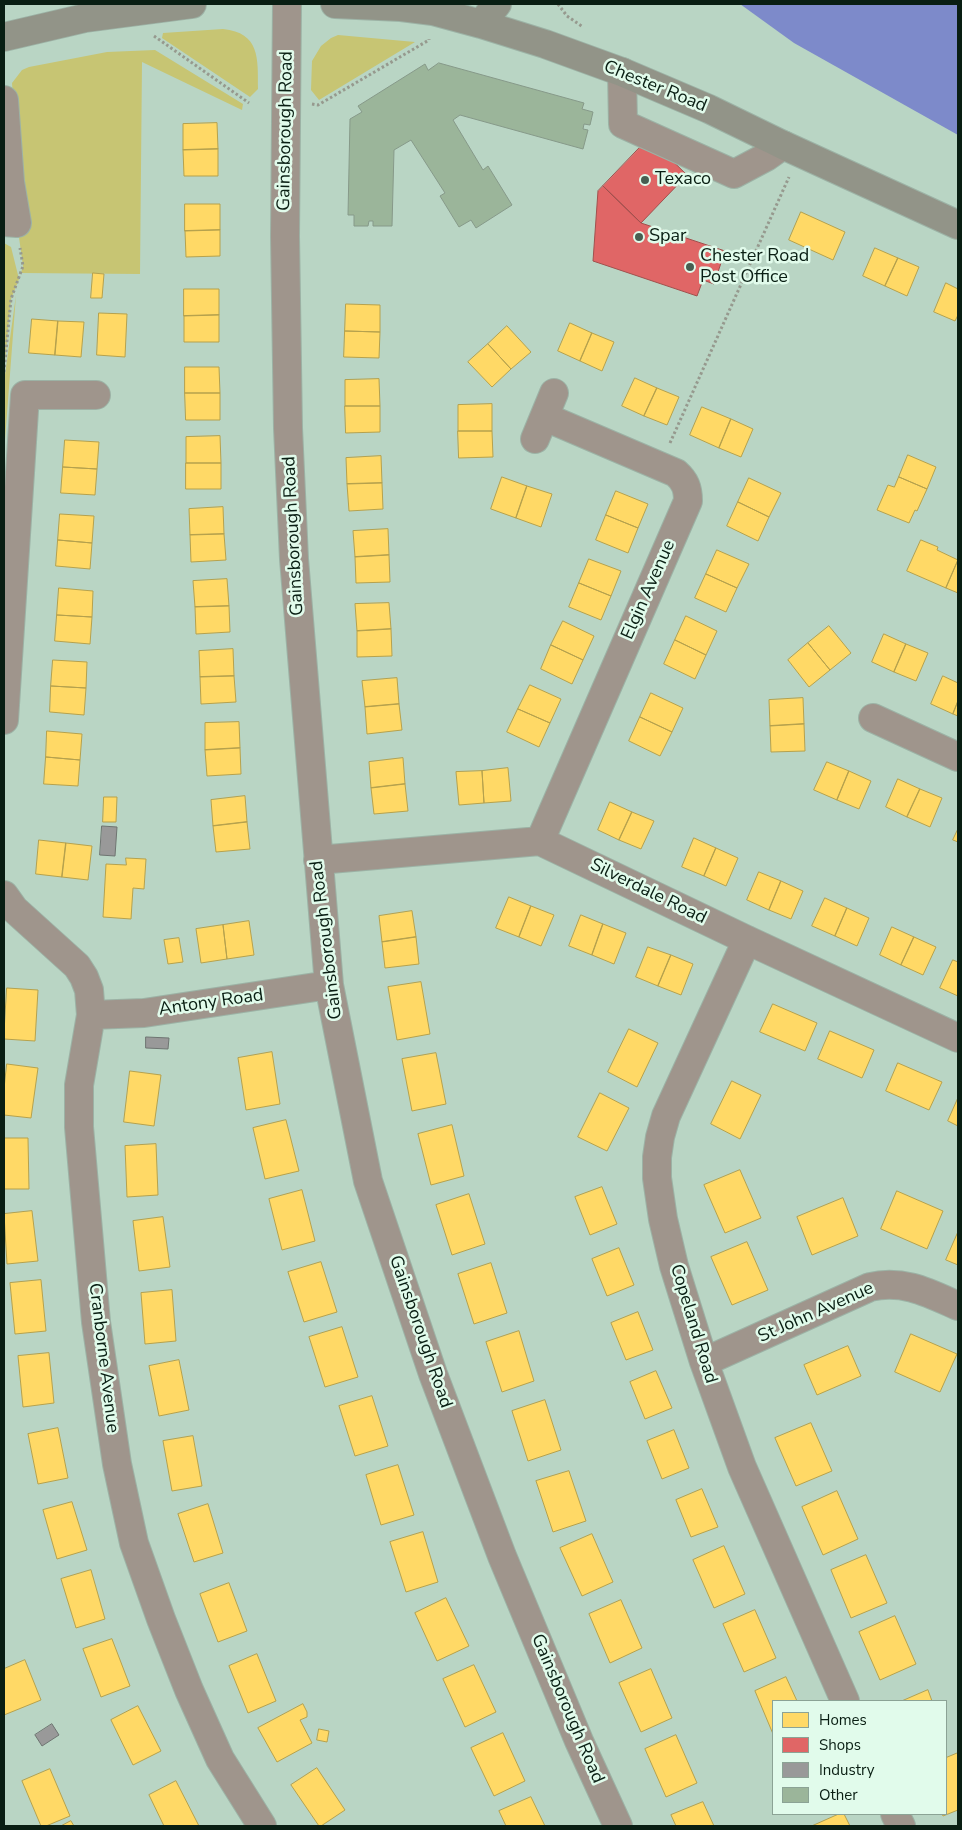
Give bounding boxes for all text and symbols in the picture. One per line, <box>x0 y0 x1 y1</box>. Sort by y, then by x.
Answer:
street label: Gainsborough Road <box>274 51 298 211</box>
street label: Chester Road <box>600 57 710 117</box>
place label: Texaco <box>655 169 711 191</box>
marker: Texaco <box>639 174 651 186</box>
place label: Spar <box>649 226 687 248</box>
marker: Spar <box>633 231 645 243</box>
place label: Chester Road Post Office <box>700 246 809 288</box>
marker: Chester Road Post Office <box>684 261 696 273</box>
street label: Gainsborough Road <box>279 456 309 616</box>
street label: Elgin Avenue <box>617 537 681 643</box>
street label: Silverdale Road <box>586 855 710 929</box>
street label: Gainsborough Road <box>307 859 347 1021</box>
street label: Antony Road <box>157 985 265 1021</box>
street label: Gainsborough Road <box>384 1253 456 1411</box>
street label: Copeland Road <box>665 1262 721 1386</box>
street label: St John Avenue <box>755 1278 877 1348</box>
street label: Cranborne Avenue <box>83 1282 123 1434</box>
street label: Gainsborough Road <box>526 1631 608 1787</box>
legend <box>772 1700 947 1815</box>
text: Homes <box>819 1710 867 1730</box>
text: Shops <box>819 1735 861 1755</box>
text: Industry <box>819 1760 874 1780</box>
text: Other <box>819 1785 858 1805</box>

